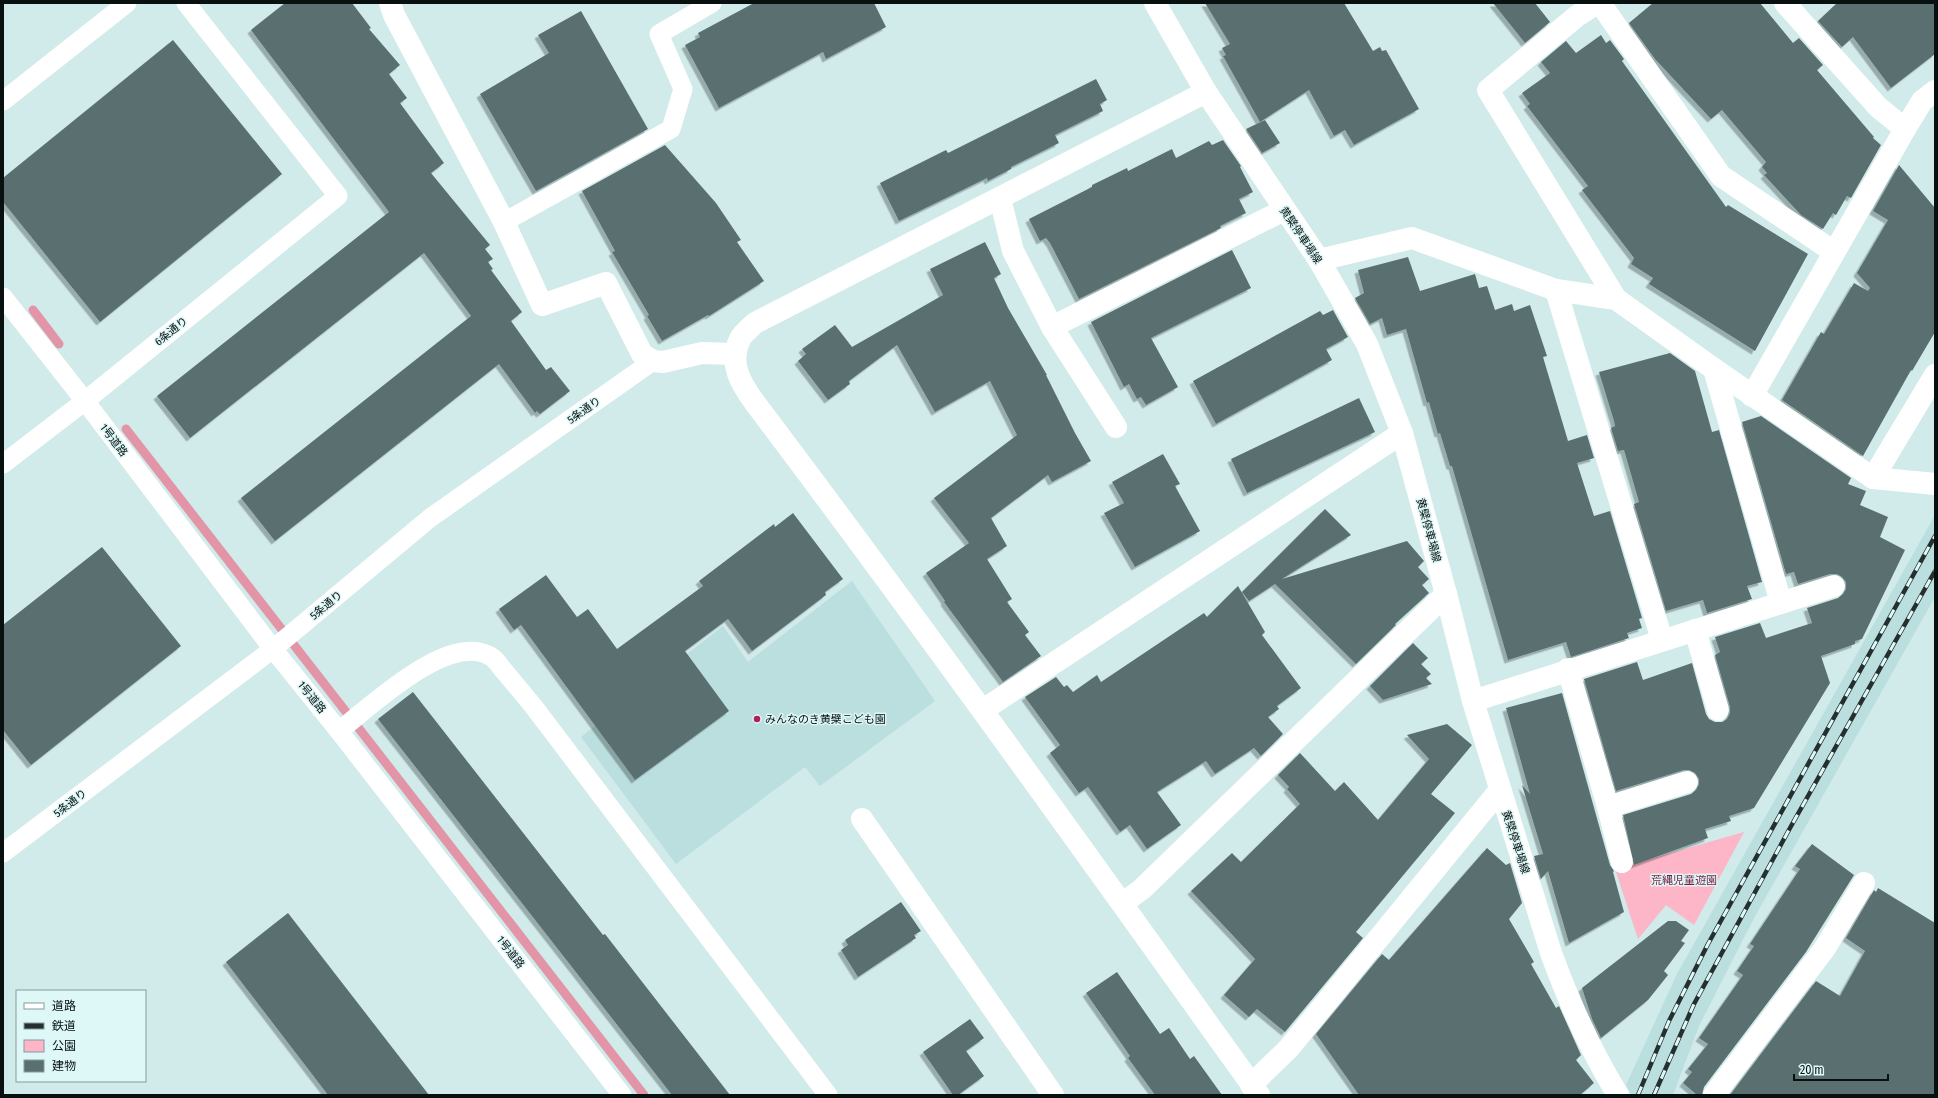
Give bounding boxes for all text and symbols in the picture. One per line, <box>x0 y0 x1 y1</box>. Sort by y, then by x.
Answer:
street label: 黄檗停車場線 <box>1277 204 1324 266</box>
street label: 6条通り <box>152 314 190 349</box>
street label: 5条通り <box>565 394 604 427</box>
street label: 1号道路 <box>97 421 130 459</box>
street label: 黄檗停車場線 <box>1414 497 1443 564</box>
street label: 5条通り <box>308 588 345 623</box>
street label: 1号道路 <box>295 679 328 716</box>
place label: みんなのき黄檗こども園 <box>765 713 886 726</box>
marker: みんなのき黄檗こども園 <box>752 714 762 724</box>
street label: 5条通り <box>51 787 89 820</box>
street label: 黄檗停車場線 <box>1499 809 1532 876</box>
park label: 荒縄児童遊園 <box>1651 874 1717 887</box>
street label: 1号道路 <box>494 934 527 971</box>
legend <box>16 990 146 1082</box>
text: 道路 <box>52 999 76 1013</box>
text: 鉄道 <box>52 1019 76 1033</box>
text: 公園 <box>52 1039 76 1053</box>
scale bar <box>1794 1056 1888 1082</box>
text: 建物 <box>52 1059 76 1073</box>
text: 20 m <box>1800 1063 1824 1077</box>

